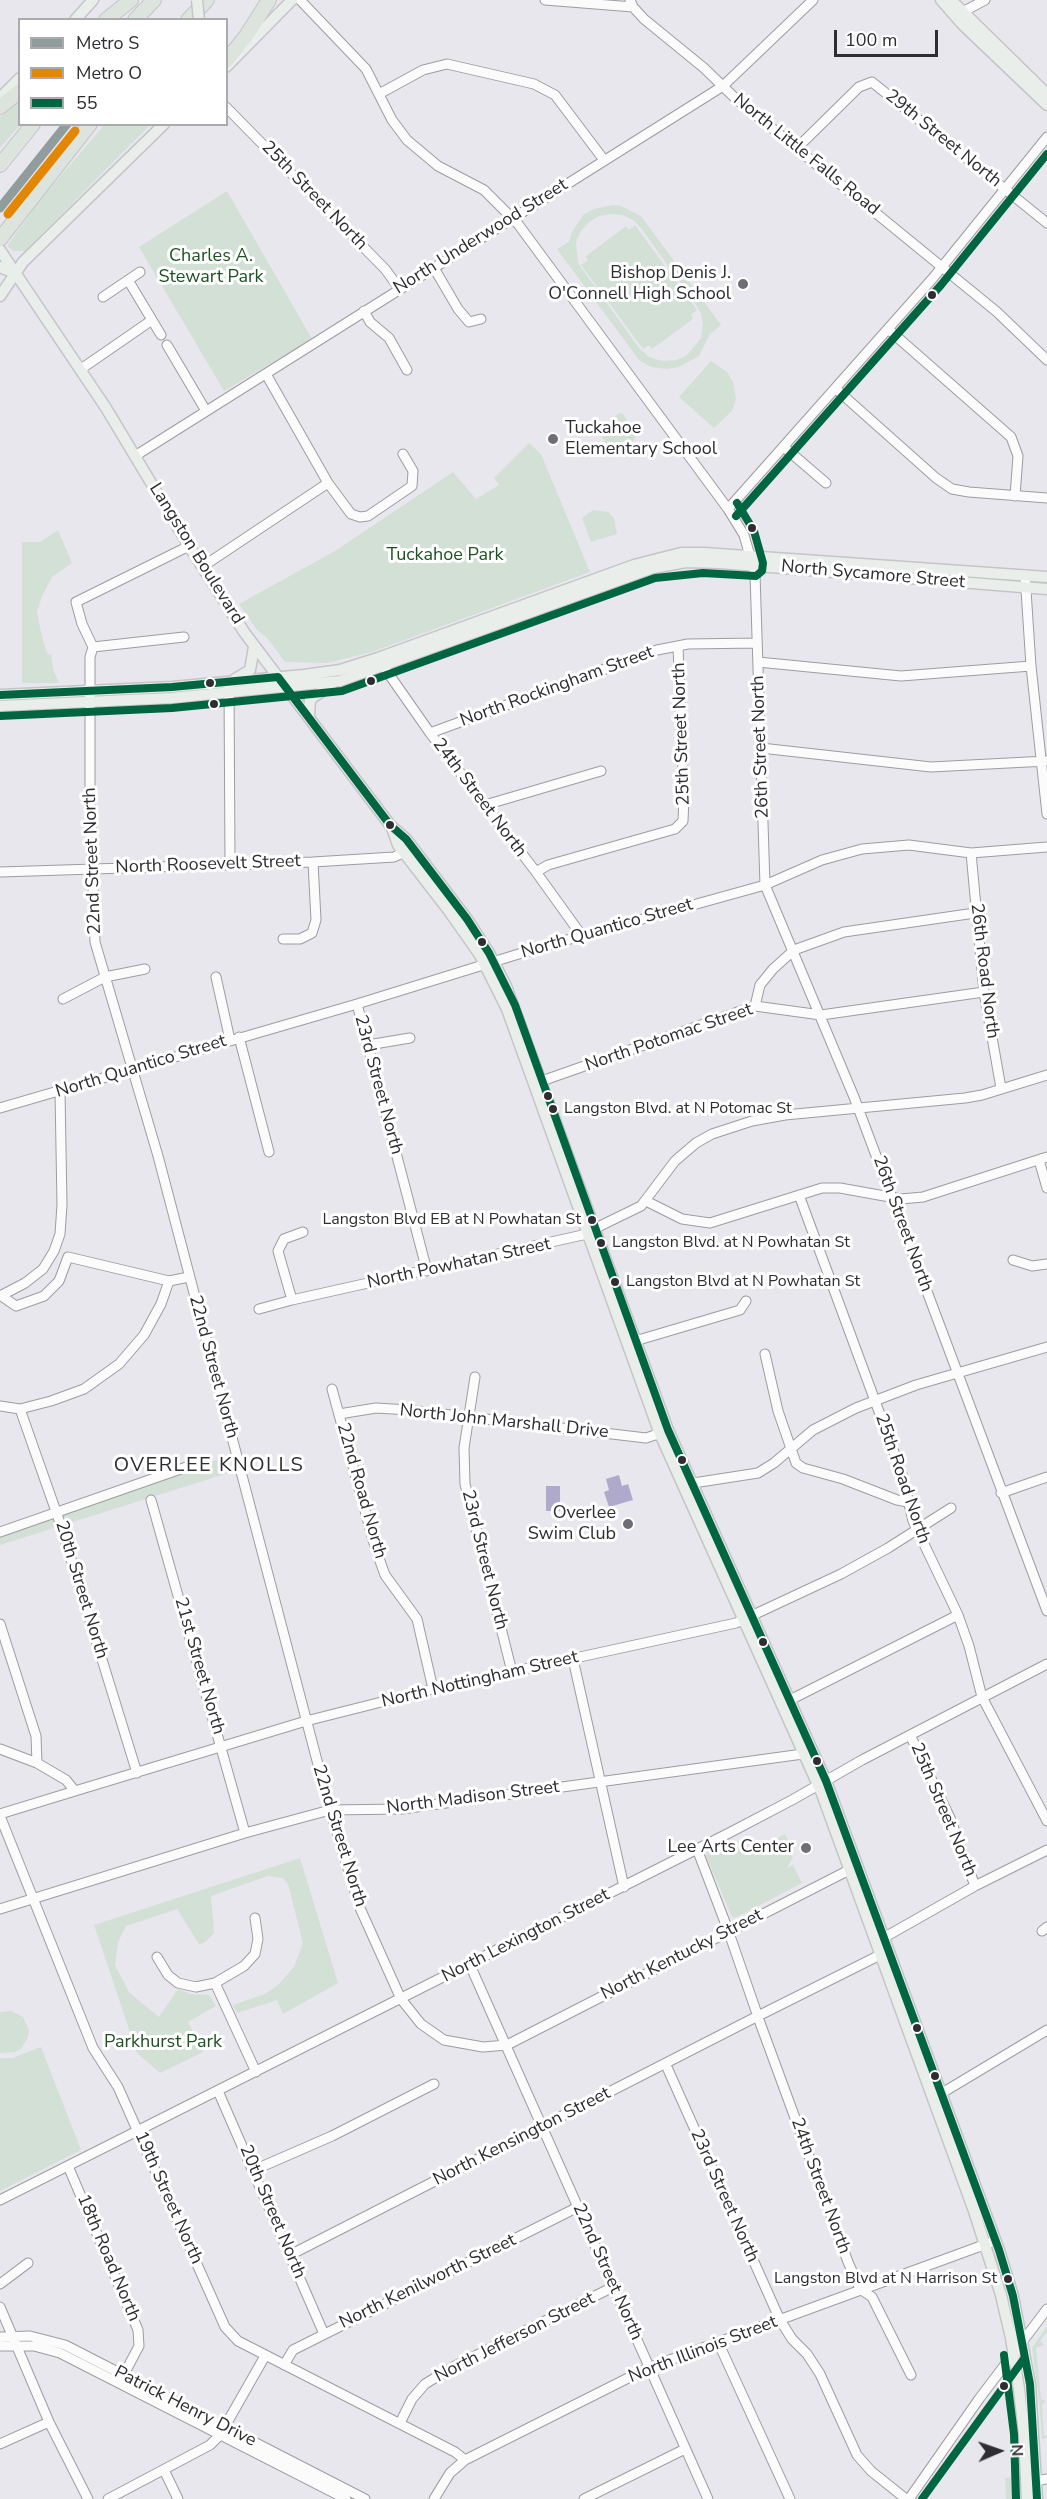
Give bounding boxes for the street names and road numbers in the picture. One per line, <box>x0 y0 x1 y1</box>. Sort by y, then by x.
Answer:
street label: 29th Street North <box>881 86 1005 192</box>
street label: North Little Falls Road <box>729 89 883 221</box>
street label: 25th Street North <box>256 137 372 255</box>
street label: North Underwood Street <box>390 175 572 299</box>
street label: Langston Boulevard <box>144 480 248 628</box>
street label: North Sycamore Street <box>780 556 966 594</box>
street label: North Rockingham Street <box>457 642 657 732</box>
street label: 25th Street North <box>669 662 695 806</box>
street label: 26th Street North <box>748 675 774 819</box>
street label: 24th Street North <box>427 734 531 862</box>
street label: 22nd Street North <box>80 787 106 935</box>
street label: North Roosevelt Street <box>115 851 301 879</box>
street label: North Quantico Street <box>519 894 695 964</box>
street label: 26th Road North <box>965 902 1003 1040</box>
street label: North Potomac Street <box>582 999 756 1077</box>
street label: 23rd Street North <box>349 1013 407 1157</box>
street label: North Quantico Street <box>53 1031 229 1103</box>
street label: 26th Street North <box>867 1153 937 1295</box>
street label: North Powhatan Street <box>365 1234 553 1294</box>
street label: 22nd Street North <box>183 1293 243 1441</box>
street label: North John Marshall Drive <box>398 1400 610 1444</box>
street label: 25th Road North <box>870 1411 934 1547</box>
street label: 22nd Road North <box>331 1421 391 1561</box>
street label: 23rd Street North <box>456 1488 512 1632</box>
street label: 20th Street North <box>50 1518 112 1662</box>
street label: 21st Street North <box>169 1595 229 1737</box>
street label: North Nottingham Street <box>380 1647 580 1713</box>
street label: 25th Street North <box>905 1740 981 1880</box>
street label: 22nd Street North <box>307 1762 371 1910</box>
street label: North Madison Street <box>386 1777 560 1819</box>
street label: North Lexington Street <box>439 1884 613 1988</box>
street label: North Kentucky Street <box>598 1905 766 2005</box>
street label: North Kensington Street <box>430 2083 614 2191</box>
street label: 24th Street North <box>785 2115 855 2257</box>
street label: 23rd Street North <box>685 2126 763 2266</box>
street label: 19th Street North <box>129 2128 207 2268</box>
street label: 20th Street North <box>234 2142 310 2282</box>
street label: 18th Road North <box>71 2191 145 2325</box>
street label: 22nd Street North <box>567 2200 647 2344</box>
street label: North Kenilworth Street <box>336 2230 520 2334</box>
street label: North Jefferson Street <box>431 2288 599 2388</box>
street label: North Illinois Street <box>626 2312 780 2388</box>
street label: Patrick Henry Drive <box>110 2362 260 2452</box>

